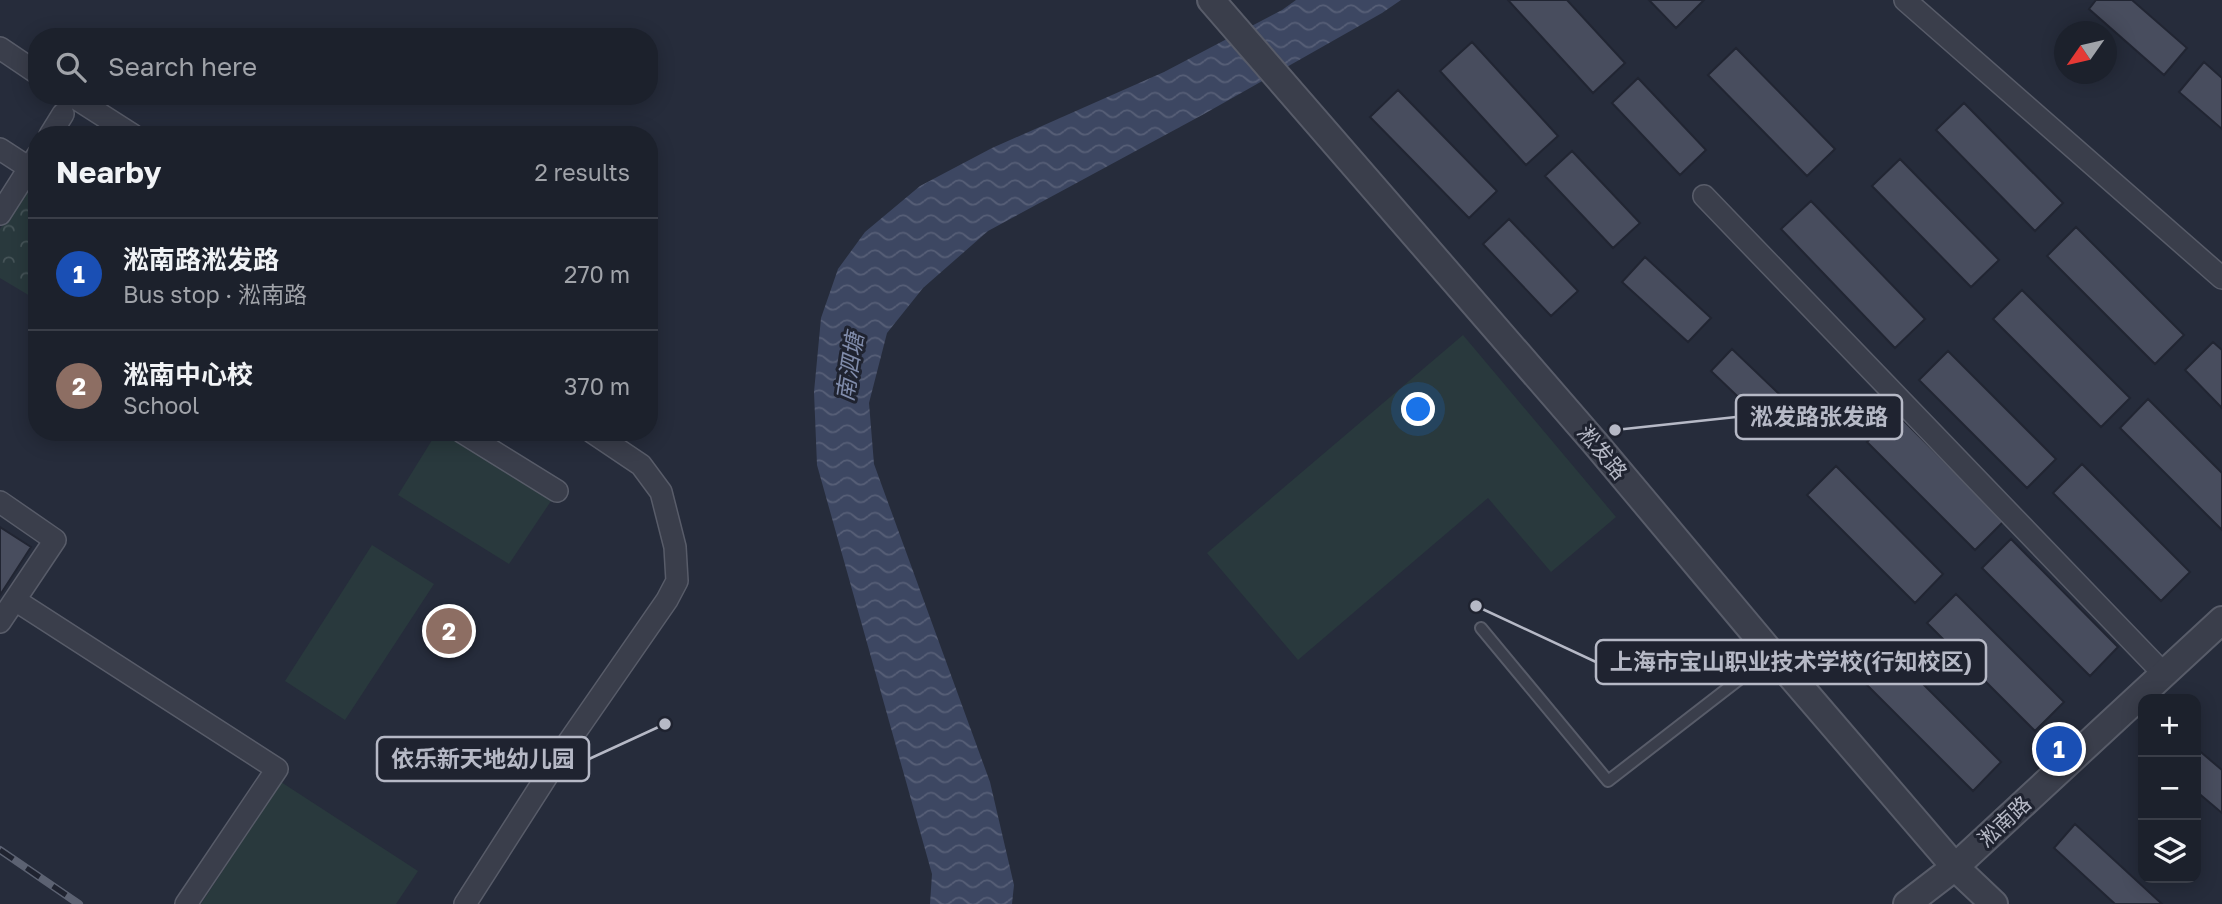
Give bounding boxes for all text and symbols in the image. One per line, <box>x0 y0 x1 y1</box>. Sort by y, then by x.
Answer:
north arrow <box>2054 21 2117 84</box>
search box <box>28 28 658 105</box>
icon: search <box>52 48 90 86</box>
text: Search here <box>108 51 257 82</box>
text: Nearby <box>56 154 161 190</box>
text: 2 results <box>534 158 630 186</box>
text: 淞南路淞发路 <box>123 244 279 275</box>
text: 1 <box>73 260 85 288</box>
text: 270 m <box>564 260 630 288</box>
text: Bus stop · 淞南路 <box>123 280 307 308</box>
water label: 南泗塘 <box>830 327 869 403</box>
text: 淞南中心校 <box>123 359 253 390</box>
text: 2 <box>72 372 86 400</box>
text: 370 m <box>564 372 630 400</box>
text: School <box>123 391 199 419</box>
your location <box>1401 392 1435 426</box>
callout: 淞发路张发路 <box>1736 395 1902 439</box>
text: 淞发路张发路 <box>1750 402 1888 430</box>
street label: 淞发路 <box>1573 420 1633 484</box>
pin: 2 <box>426 605 472 657</box>
callout: 上海市宝山职业技术学校(行知校区) <box>1596 640 1986 684</box>
text: 上海市宝山职业技术学校(行知校区) <box>1610 647 1972 675</box>
map controls <box>2138 694 2201 883</box>
button: + <box>2138 694 2201 757</box>
pin: 1 <box>2036 723 2082 775</box>
callout: 依乐新天地幼儿园 <box>377 737 589 781</box>
text: 依乐新天地幼儿园 <box>391 744 575 772</box>
button: − <box>2138 757 2201 820</box>
street label: 淞南路 <box>1972 790 2036 852</box>
button: layers <box>2138 820 2201 883</box>

